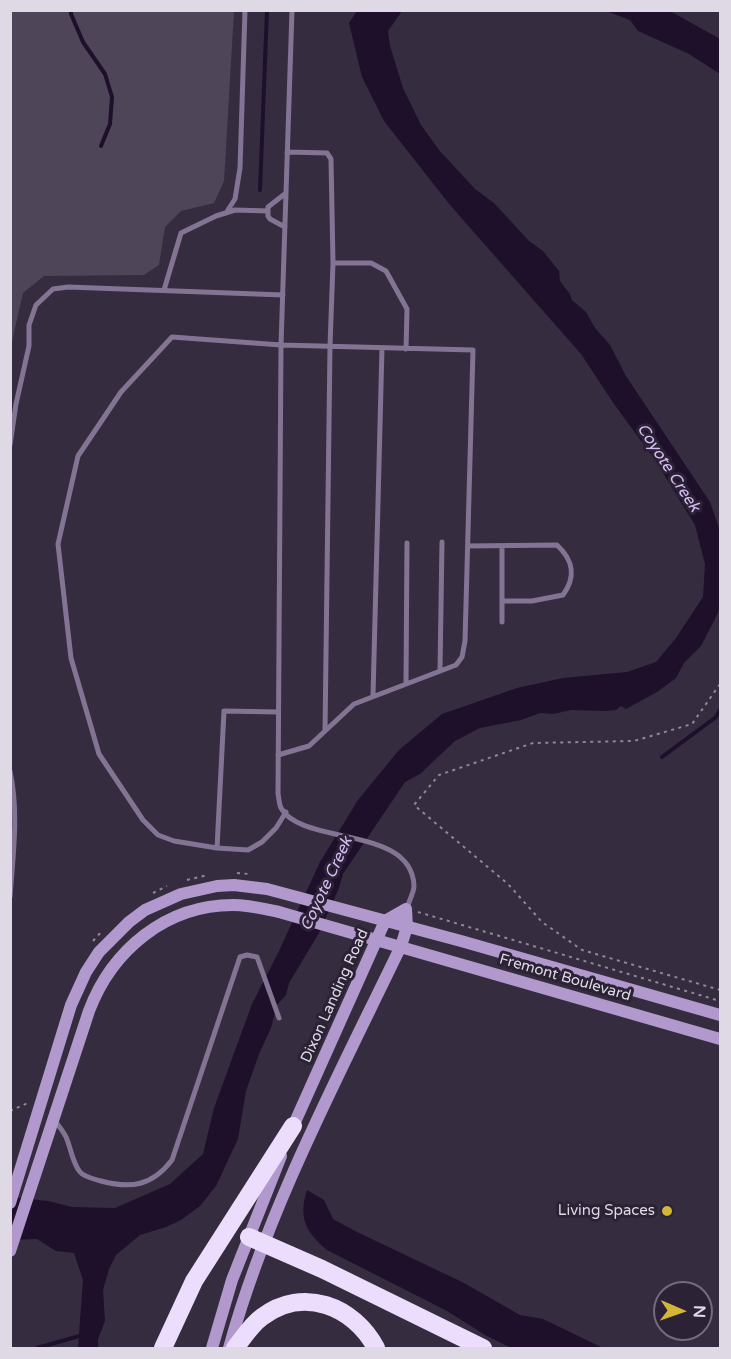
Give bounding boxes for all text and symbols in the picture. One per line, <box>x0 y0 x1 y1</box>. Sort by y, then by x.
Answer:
water label: Coyote Creek <box>632 420 704 516</box>
water label: Coyote Creek <box>297 834 357 934</box>
street label: Dixon Landing Road <box>297 926 373 1066</box>
street label: Fremont Boulevard <box>497 951 633 1005</box>
place label: Living Spaces <box>558 1202 655 1220</box>
marker: Living Spaces <box>660 1204 674 1218</box>
north arrow <box>653 1281 713 1341</box>
text: N <box>689 1305 709 1318</box>

